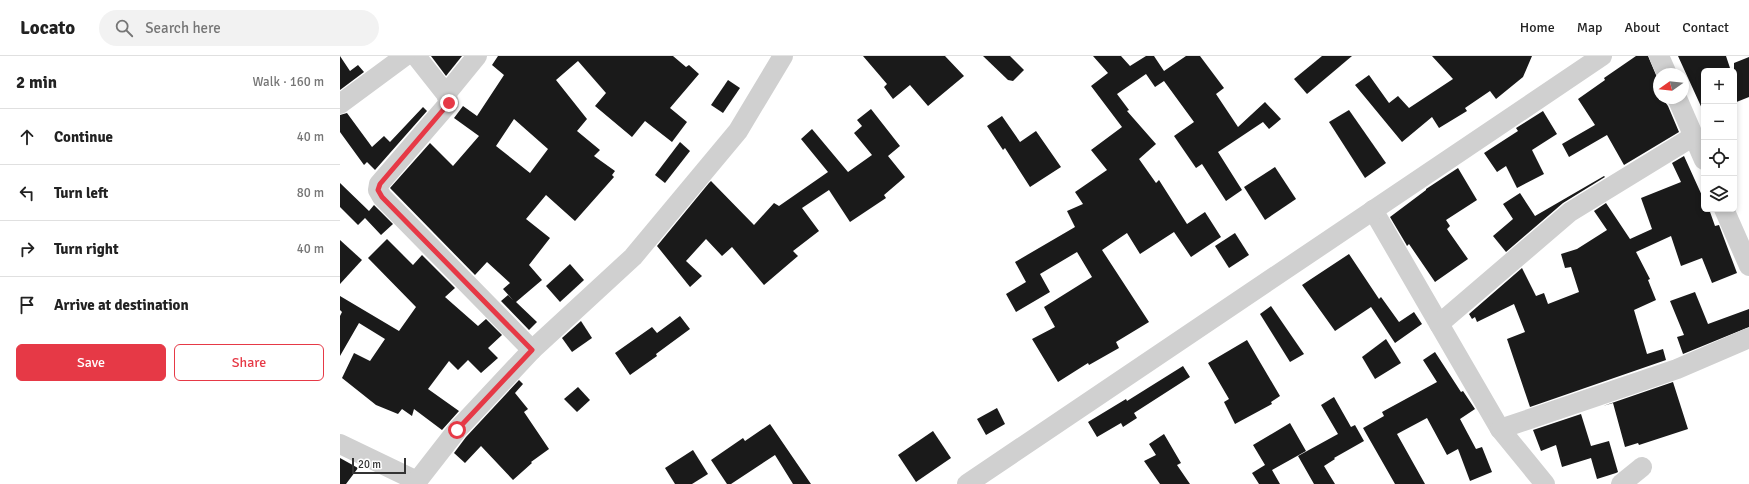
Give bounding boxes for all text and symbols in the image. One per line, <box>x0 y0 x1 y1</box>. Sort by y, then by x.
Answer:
search box <box>99 10 379 46</box>
text: Locato <box>20 16 75 40</box>
icon: search <box>113 17 135 39</box>
text: Search here <box>145 19 221 37</box>
text: Home <box>1520 19 1555 36</box>
text: Map <box>1577 19 1602 36</box>
text: About <box>1624 19 1660 36</box>
text: Contact <box>1682 19 1729 36</box>
north arrow <box>1653 68 1689 104</box>
map controls <box>1701 68 1737 212</box>
button: + <box>1701 68 1737 104</box>
text: 2 min <box>16 72 57 93</box>
text: Walk · 160 m <box>253 74 324 90</box>
route end <box>440 94 458 112</box>
button: − <box>1701 104 1737 140</box>
icon: ahead <box>16 126 38 148</box>
text: Continue <box>54 128 113 146</box>
text: 40 m <box>297 129 324 145</box>
button: locate <box>1701 140 1737 176</box>
button: layers <box>1701 176 1737 212</box>
icon: left <box>16 182 38 204</box>
text: Turn left <box>54 184 108 202</box>
text: 80 m <box>297 185 324 201</box>
icon: right <box>16 238 38 260</box>
text: Turn right <box>54 240 119 258</box>
text: 40 m <box>297 241 324 257</box>
icon: arrive <box>16 294 38 316</box>
text: Arrive at destination <box>54 296 189 314</box>
button: Save <box>16 344 166 381</box>
button: Share <box>174 344 324 381</box>
route start <box>448 421 466 439</box>
scale bar <box>352 456 406 475</box>
text: 20 m <box>358 458 381 471</box>

